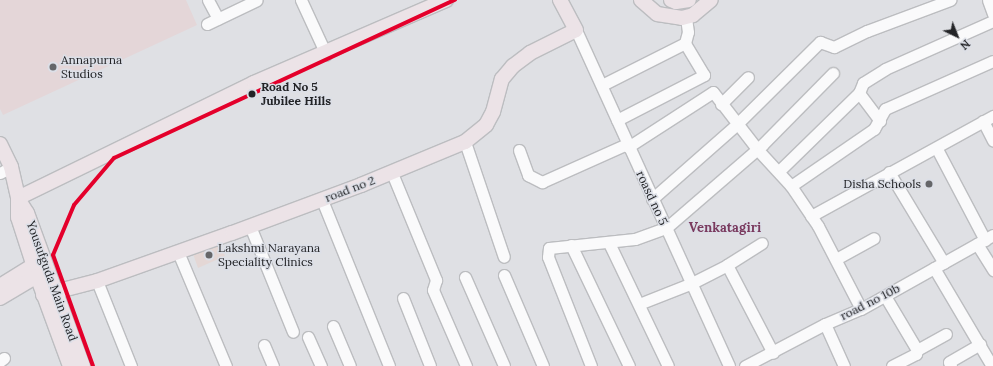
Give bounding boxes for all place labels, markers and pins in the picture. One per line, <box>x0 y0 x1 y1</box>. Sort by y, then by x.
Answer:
place label: Annapurna Studios <box>61 53 122 81</box>
marker: Annapurna Studios <box>48 62 58 72</box>
place label: Road No 5 Jubilee Hills <box>261 80 331 108</box>
marker: Road No 5 Jubilee Hills <box>246 88 258 100</box>
place label: Disha Schools <box>843 177 921 191</box>
marker: Disha Schools <box>924 179 934 189</box>
place label: Lakshmi Narayana Speciality Clinics <box>218 241 320 269</box>
marker: Lakshmi Narayana Speciality Clinics <box>203 249 215 261</box>

